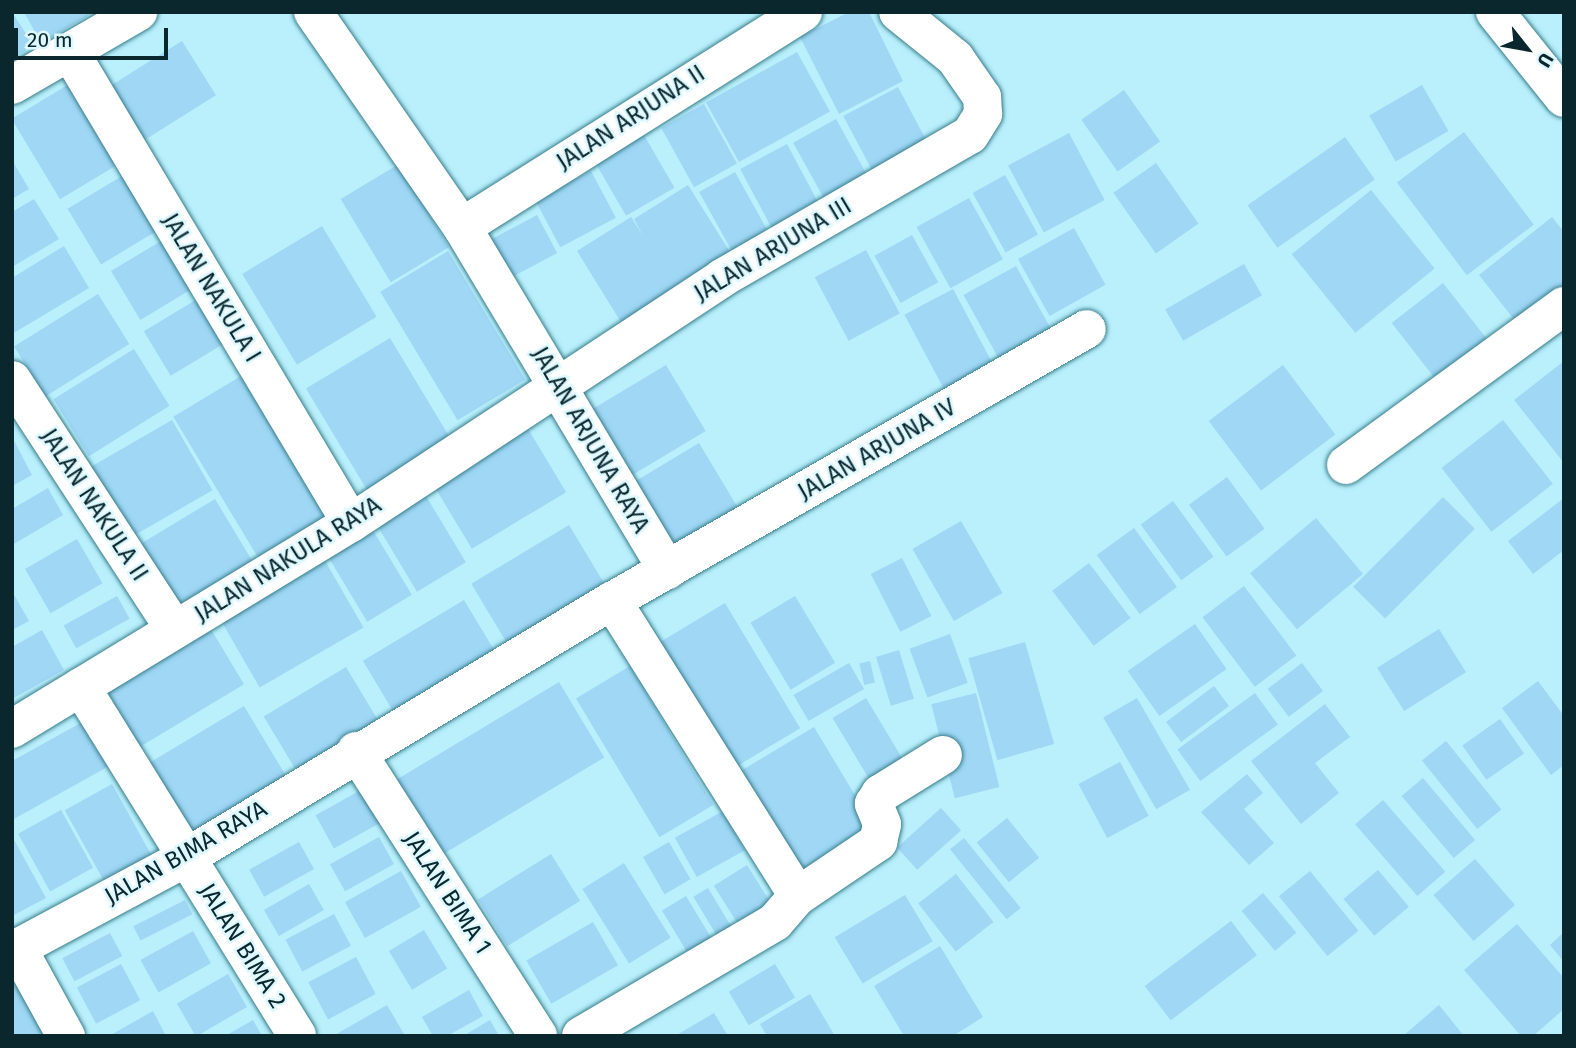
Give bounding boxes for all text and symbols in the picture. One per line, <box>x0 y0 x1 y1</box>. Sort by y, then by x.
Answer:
scale bar <box>18 14 172 58</box>
north arrow <box>1492 14 1562 84</box>
text: 20 m <box>27 27 73 53</box>
text: U <box>1532 49 1558 71</box>
street label: JALAN ARJUNA II <box>551 59 711 177</box>
street label: JALAN ARJUNA III <box>689 192 857 308</box>
street label: JALAN NAKULA I <box>155 208 267 368</box>
street label: JALAN ARJUNA RAYA <box>525 342 655 538</box>
street label: JALAN ARJUNA IV <box>793 393 961 507</box>
street label: JALAN NAKULA II <box>34 423 154 587</box>
street label: JALAN NAKULA RAYA <box>189 491 387 629</box>
street label: JALAN BIMA RAYA <box>100 795 272 911</box>
street label: JALAN BIMA 1 <box>397 826 497 960</box>
street label: JALAN BIMA 2 <box>192 878 292 1014</box>

